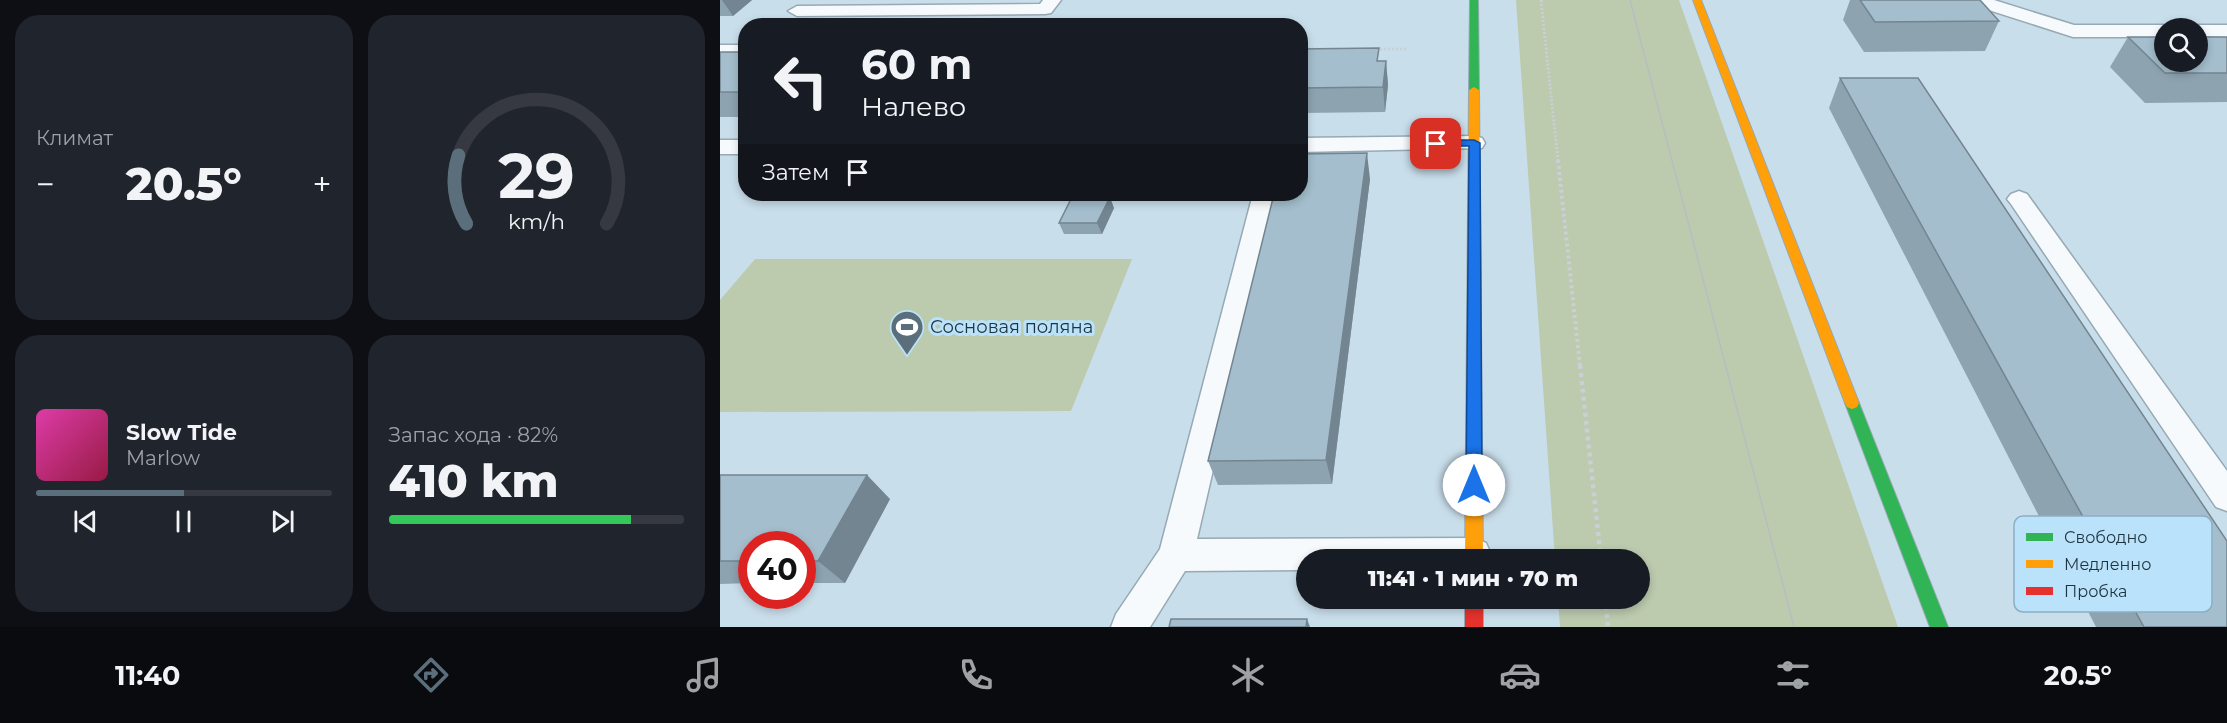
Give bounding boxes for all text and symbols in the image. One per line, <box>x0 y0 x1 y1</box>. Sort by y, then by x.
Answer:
map controls <box>2154 18 2208 72</box>
button: search <box>2154 18 2208 72</box>
text: 60 m <box>861 38 972 90</box>
icon: left <box>762 42 840 120</box>
text: Налево <box>861 90 966 123</box>
pin <box>1410 118 1461 169</box>
text: Климат <box>36 126 113 150</box>
icon: arrive <box>1419 127 1452 160</box>
text: 29 <box>498 138 575 214</box>
text: 20.5° <box>126 156 242 211</box>
icon: arrive <box>841 156 874 189</box>
text: Затем <box>762 159 829 186</box>
text: − <box>36 164 55 204</box>
text: + <box>313 164 332 204</box>
text: km/h <box>508 209 565 235</box>
sports icon: Сосновая поляна <box>889 309 925 356</box>
place label: Сосновая поляна <box>930 316 1093 338</box>
text: Slow Tide <box>126 419 237 446</box>
text: Запас хода · 82% <box>389 423 558 447</box>
text: Marlow <box>126 446 200 470</box>
text: 410 km <box>389 453 558 508</box>
position arrow <box>1442 453 1506 517</box>
icon: previous <box>69 505 102 538</box>
icon: pause <box>167 505 200 538</box>
icon: next <box>266 505 299 538</box>
legend <box>2014 516 2212 612</box>
text: Свободно <box>2064 528 2147 547</box>
speed limit sign: 40 <box>738 531 816 609</box>
text: Медленно <box>2064 555 2151 574</box>
text: 11:41 · 1 мин · 70 m <box>1368 565 1578 592</box>
text: Пробка <box>2064 582 2127 601</box>
icon: directions <box>410 654 452 696</box>
icon: music <box>683 654 725 696</box>
icon: phone <box>955 654 997 696</box>
icon: climate <box>1227 654 1269 696</box>
icon: car <box>1499 654 1541 696</box>
icon: filters <box>1772 654 1814 696</box>
text: 11:40 <box>115 659 180 692</box>
text: 20.5° <box>2044 659 2112 692</box>

